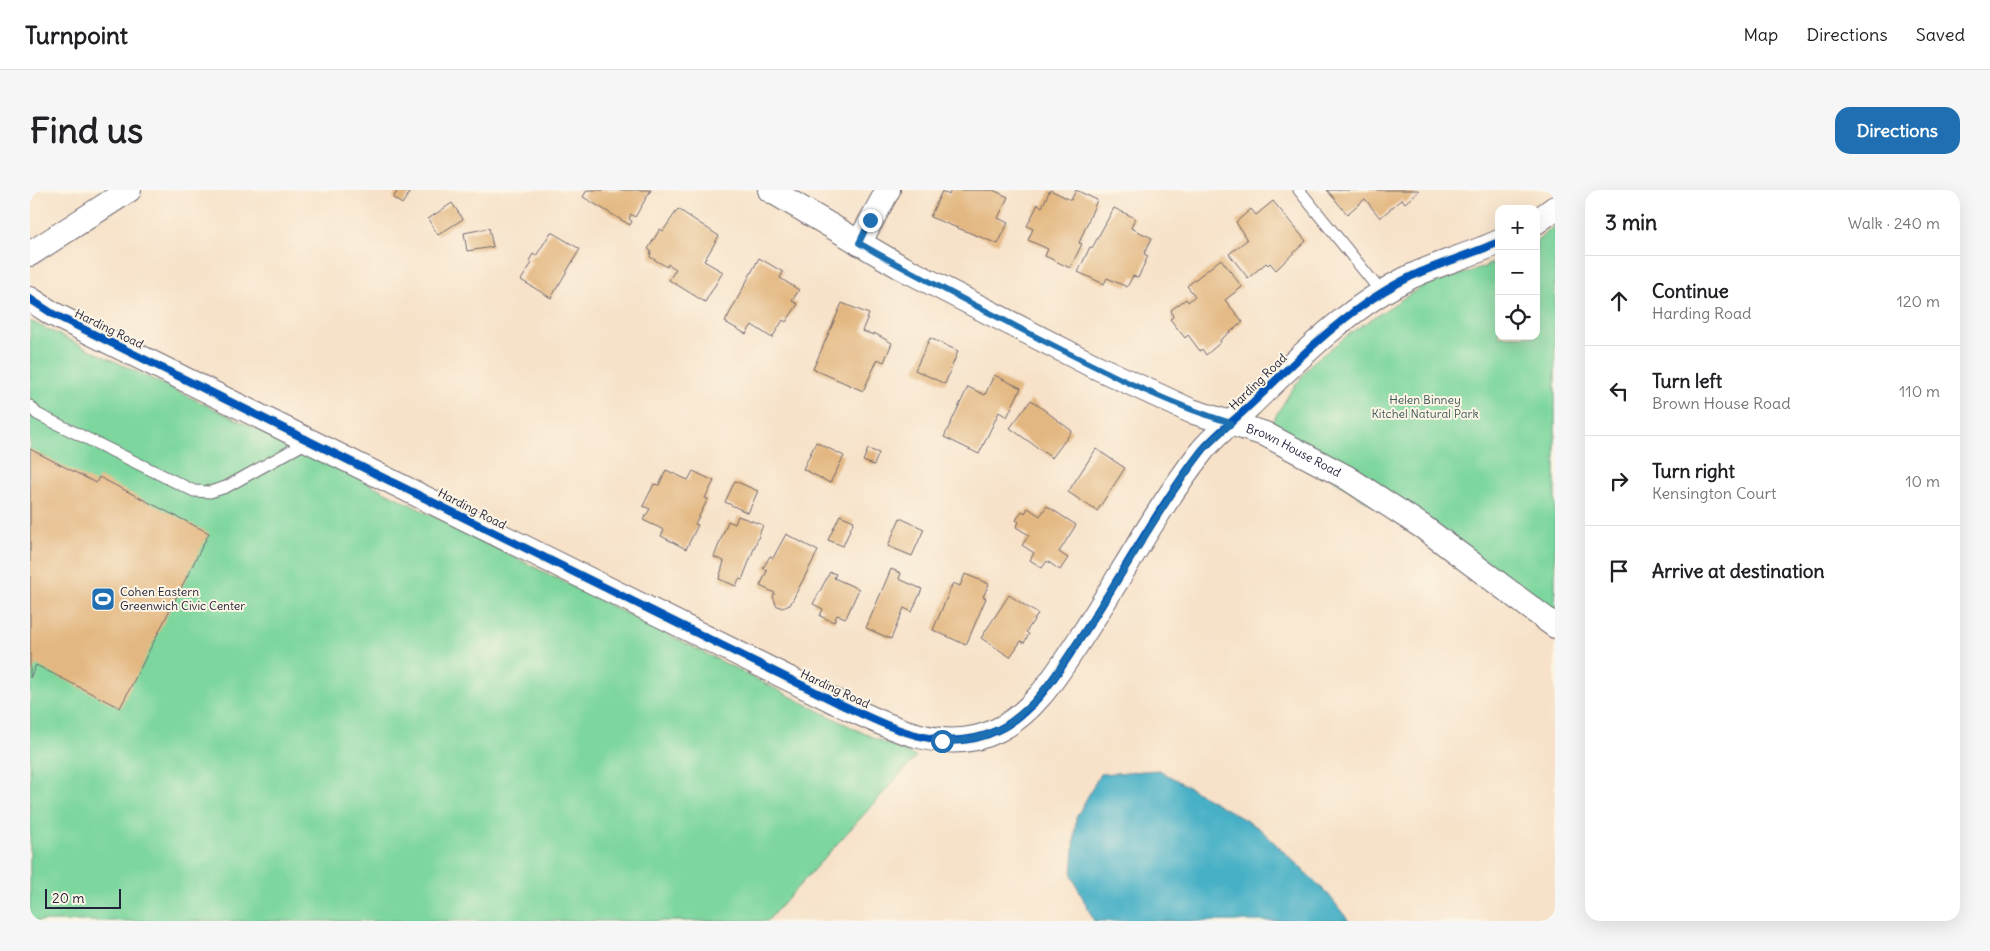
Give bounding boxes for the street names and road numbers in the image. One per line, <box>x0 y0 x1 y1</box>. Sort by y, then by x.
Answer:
street label: Harding Road <box>72 305 146 352</box>
street label: Harding Road <box>1226 350 1290 413</box>
street label: Brown House Road <box>1244 421 1344 480</box>
street label: Harding Road <box>436 485 509 532</box>
street label: Harding Road <box>798 666 872 711</box>

